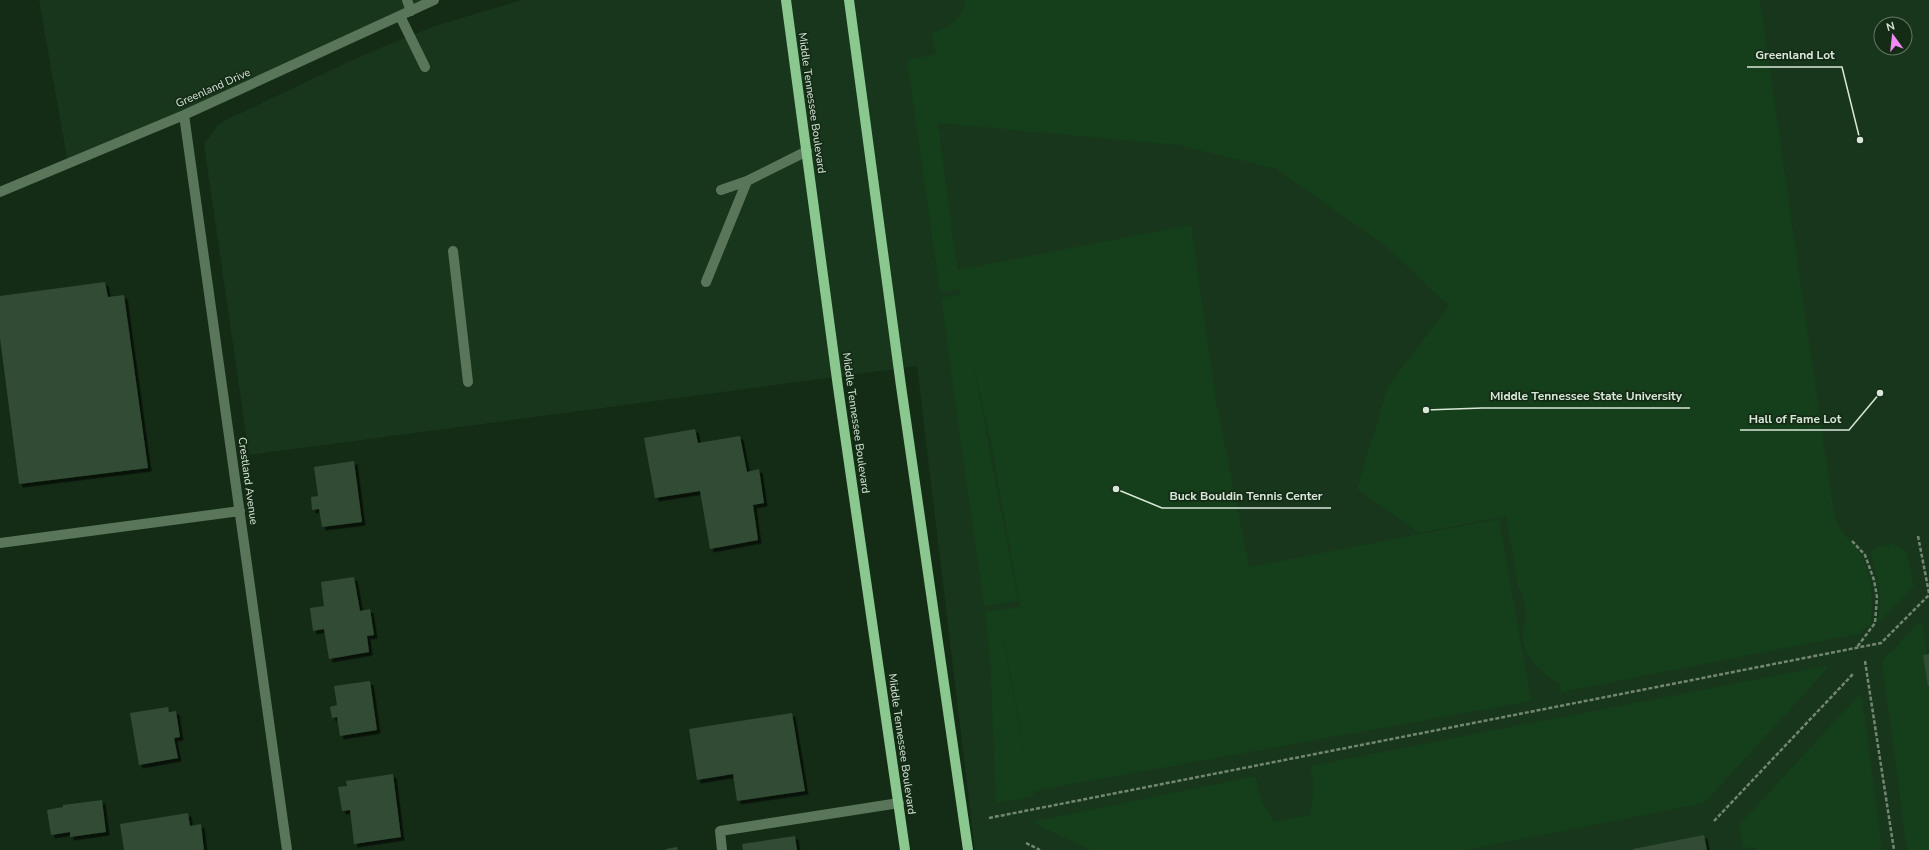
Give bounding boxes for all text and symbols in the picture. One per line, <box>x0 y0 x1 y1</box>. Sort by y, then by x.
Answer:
north arrow <box>1873 16 1913 56</box>
text: N <box>1885 19 1896 35</box>
street label: Middle Tennessee Boulevard <box>795 32 829 174</box>
callout: Greenland Lot <box>1747 43 1842 67</box>
text: Greenland Lot <box>1755 47 1835 63</box>
street label: Greenland Drive <box>173 65 253 111</box>
street label: Middle Tennessee Boulevard <box>839 352 873 494</box>
callout: Middle Tennessee State University <box>1482 384 1690 408</box>
text: Middle Tennessee State University <box>1490 388 1683 404</box>
callout: Hall of Fame Lot <box>1740 406 1849 430</box>
text: Hall of Fame Lot <box>1749 411 1842 427</box>
street label: Crestland Avenue <box>234 436 262 526</box>
callout: Buck Bouldin Tennis Center <box>1162 484 1331 508</box>
text: Buck Bouldin Tennis Center <box>1169 488 1323 504</box>
street label: Middle Tennessee Boulevard <box>885 673 919 815</box>

